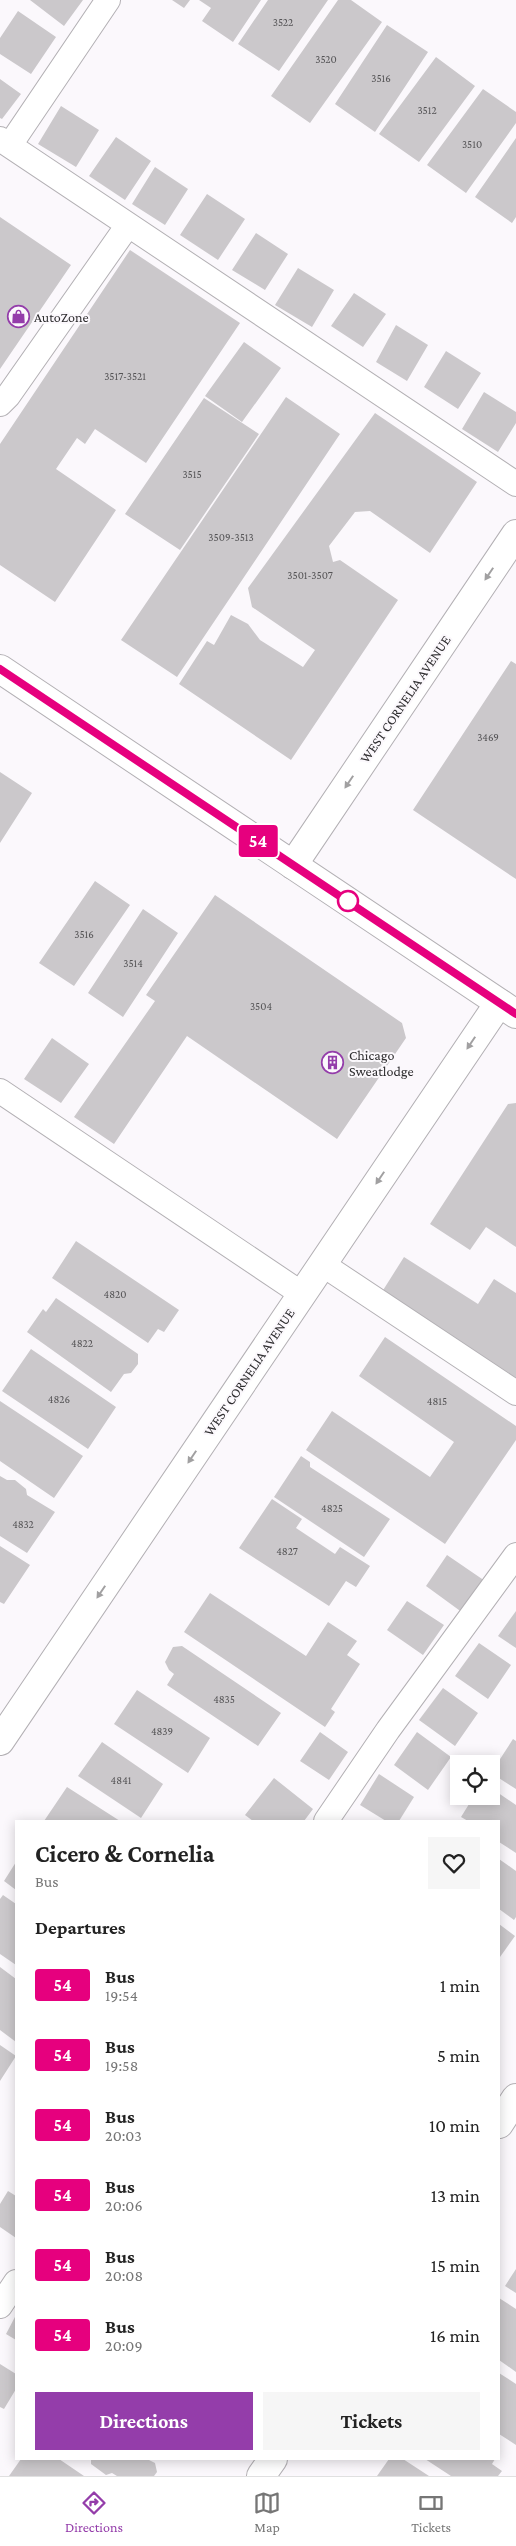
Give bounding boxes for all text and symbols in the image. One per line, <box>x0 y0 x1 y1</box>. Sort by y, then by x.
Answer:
house number: 3522 <box>273 16 293 28</box>
house number: 3520 <box>315 53 337 65</box>
house number: 3516 <box>371 72 391 84</box>
house number: 3512 <box>417 104 437 116</box>
house number: 3510 <box>462 138 482 150</box>
shop icon: AutoZone <box>6 305 30 329</box>
place label: AutoZone <box>34 309 89 325</box>
house number: 3517-3521 <box>104 370 146 382</box>
house number: 3515 <box>182 468 202 480</box>
house number: 3509-3513 <box>208 531 254 543</box>
one-way arrow <box>484 568 494 581</box>
house number: 3501-3507 <box>287 569 333 581</box>
street label: WEST CORNELIA AVENUE <box>356 632 454 766</box>
house number: 3469 <box>477 731 499 743</box>
one-way arrow <box>344 775 354 789</box>
line badge: 54 <box>236 825 280 857</box>
text: 54 <box>249 831 267 851</box>
unlabelled marker <box>337 890 359 912</box>
house number: 3516 <box>74 928 94 940</box>
house number: 3514 <box>123 957 143 969</box>
house number: 3504 <box>250 1000 273 1012</box>
one-way arrow <box>466 1036 476 1050</box>
place label: Chicago Sweatlodge <box>349 1047 414 1079</box>
building icon: Chicago Sweatlodge <box>321 1051 345 1075</box>
one-way arrow <box>376 1171 385 1184</box>
house number: 4820 <box>104 1288 126 1300</box>
street label: WEST CORNELIA AVENUE <box>200 1305 298 1439</box>
house number: 4822 <box>71 1337 93 1349</box>
house number: 4826 <box>48 1393 70 1405</box>
house number: 4815 <box>427 1395 447 1407</box>
one-way arrow <box>187 1451 197 1464</box>
house number: 4825 <box>321 1502 343 1514</box>
house number: 4832 <box>12 1518 34 1530</box>
house number: 4827 <box>276 1545 298 1557</box>
one-way arrow <box>96 1585 106 1599</box>
house number: 4835 <box>213 1693 235 1705</box>
house number: 4839 <box>151 1725 173 1737</box>
map controls <box>450 1755 500 1805</box>
button: locate <box>450 1755 500 1805</box>
house number: 4841 <box>111 1774 132 1786</box>
button: heart <box>428 1837 480 1889</box>
text: Cicero & Cornelia <box>35 1840 214 1867</box>
text: Bus <box>35 1873 59 1890</box>
text: Departures <box>35 1917 126 1938</box>
text: Bus <box>105 1966 135 1987</box>
text: 54 <box>53 1975 72 1995</box>
text: 1 min <box>440 1975 480 1996</box>
text: 19:54 <box>105 1987 138 2004</box>
text: Bus <box>105 2036 135 2057</box>
text: 54 <box>53 2045 72 2065</box>
text: 5 min <box>437 2045 480 2066</box>
text: 19:58 <box>105 2057 138 2074</box>
text: Bus <box>105 2106 135 2127</box>
text: 54 <box>53 2115 72 2135</box>
text: 10 min <box>429 2115 480 2136</box>
text: 20:03 <box>105 2127 142 2144</box>
text: Bus <box>105 2176 135 2197</box>
text: 54 <box>53 2185 72 2205</box>
text: 13 min <box>431 2185 480 2206</box>
text: 20:06 <box>105 2197 143 2214</box>
text: Bus <box>105 2246 135 2267</box>
text: 54 <box>53 2255 72 2275</box>
text: 15 min <box>431 2255 480 2276</box>
text: 20:08 <box>105 2267 143 2284</box>
text: Bus <box>105 2316 135 2337</box>
text: 54 <box>53 2325 72 2345</box>
text: 16 min <box>430 2325 480 2346</box>
text: 20:09 <box>105 2337 143 2354</box>
button: Directions <box>35 2392 253 2450</box>
button: Tickets <box>263 2392 480 2450</box>
tab: Directions <box>65 2489 123 2535</box>
tab: Map <box>253 2489 281 2535</box>
tab: Tickets <box>411 2489 451 2535</box>

